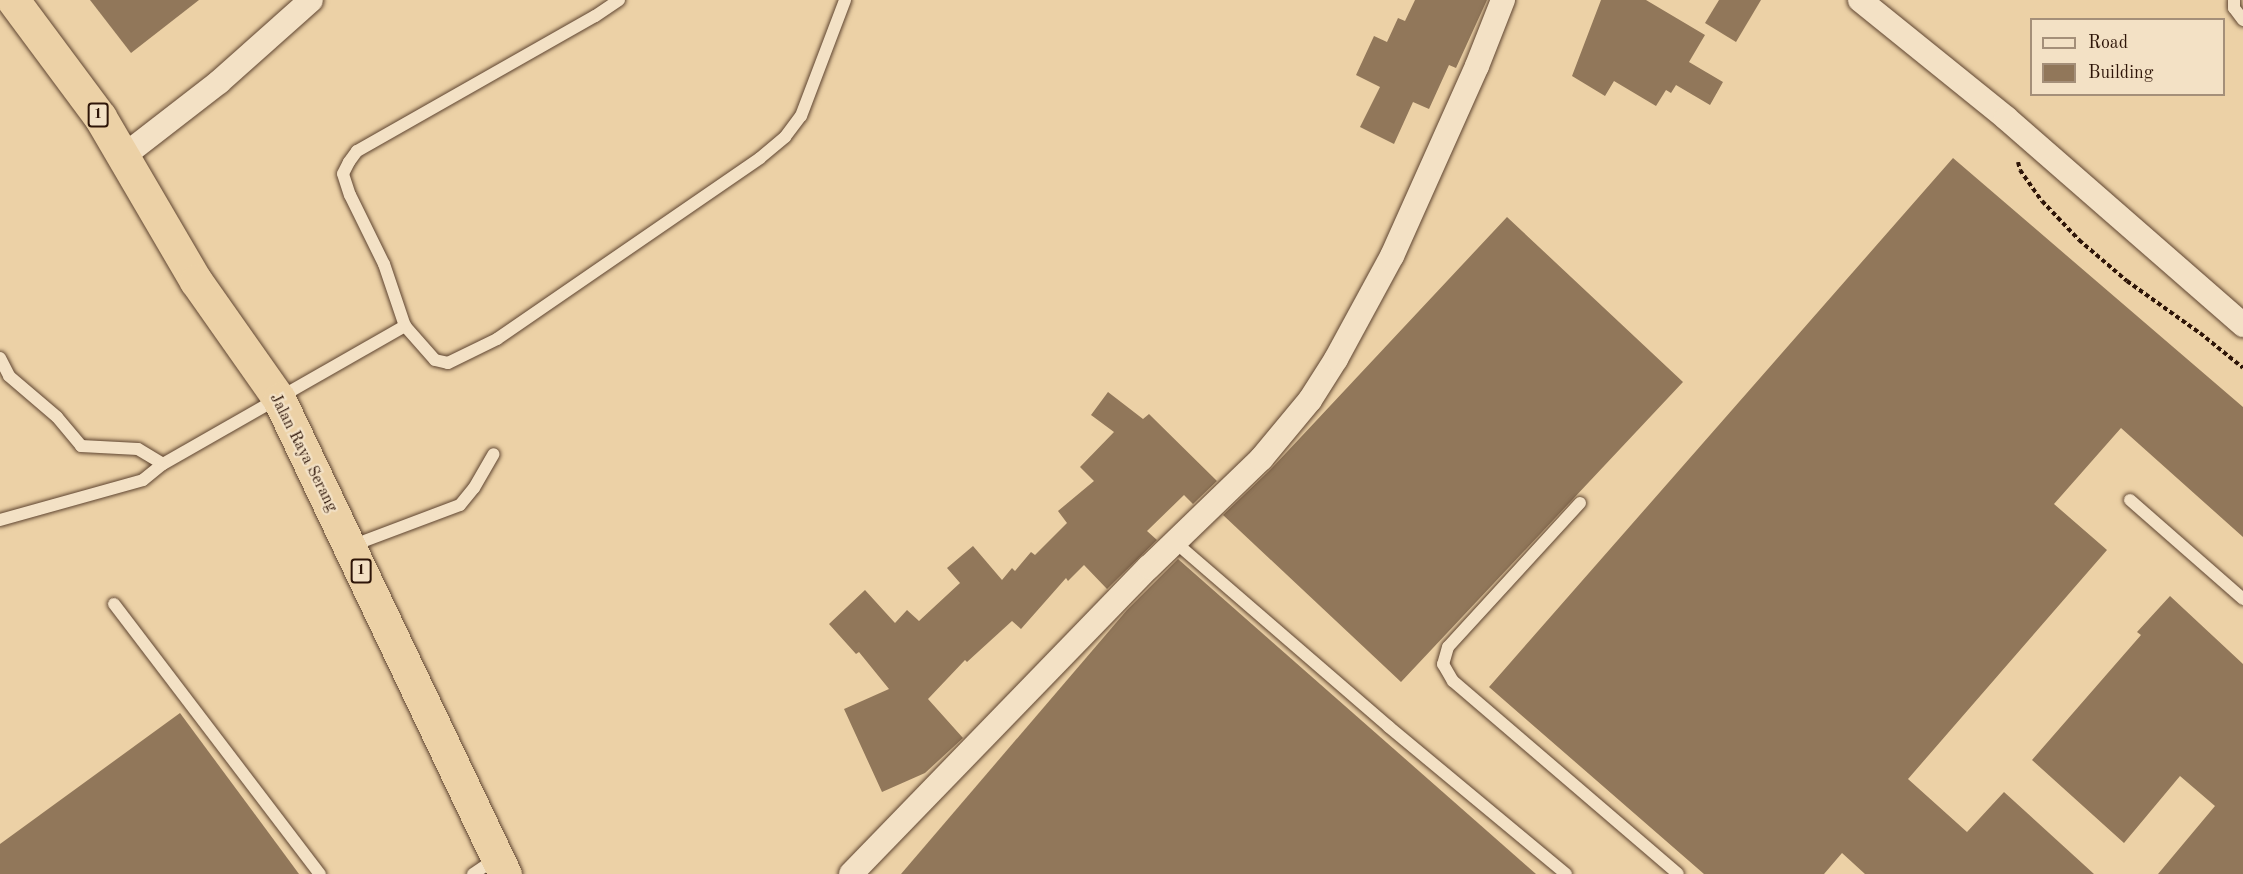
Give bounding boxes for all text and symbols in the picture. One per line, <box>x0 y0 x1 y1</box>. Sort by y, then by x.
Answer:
legend <box>2030 18 2225 96</box>
text: Road <box>2088 34 2128 52</box>
text: Building <box>2088 64 2153 82</box>
road number: 1 <box>88 103 108 127</box>
street label: Jalan Raya Serang <box>265 391 341 515</box>
road number: 1 <box>350 559 372 583</box>

